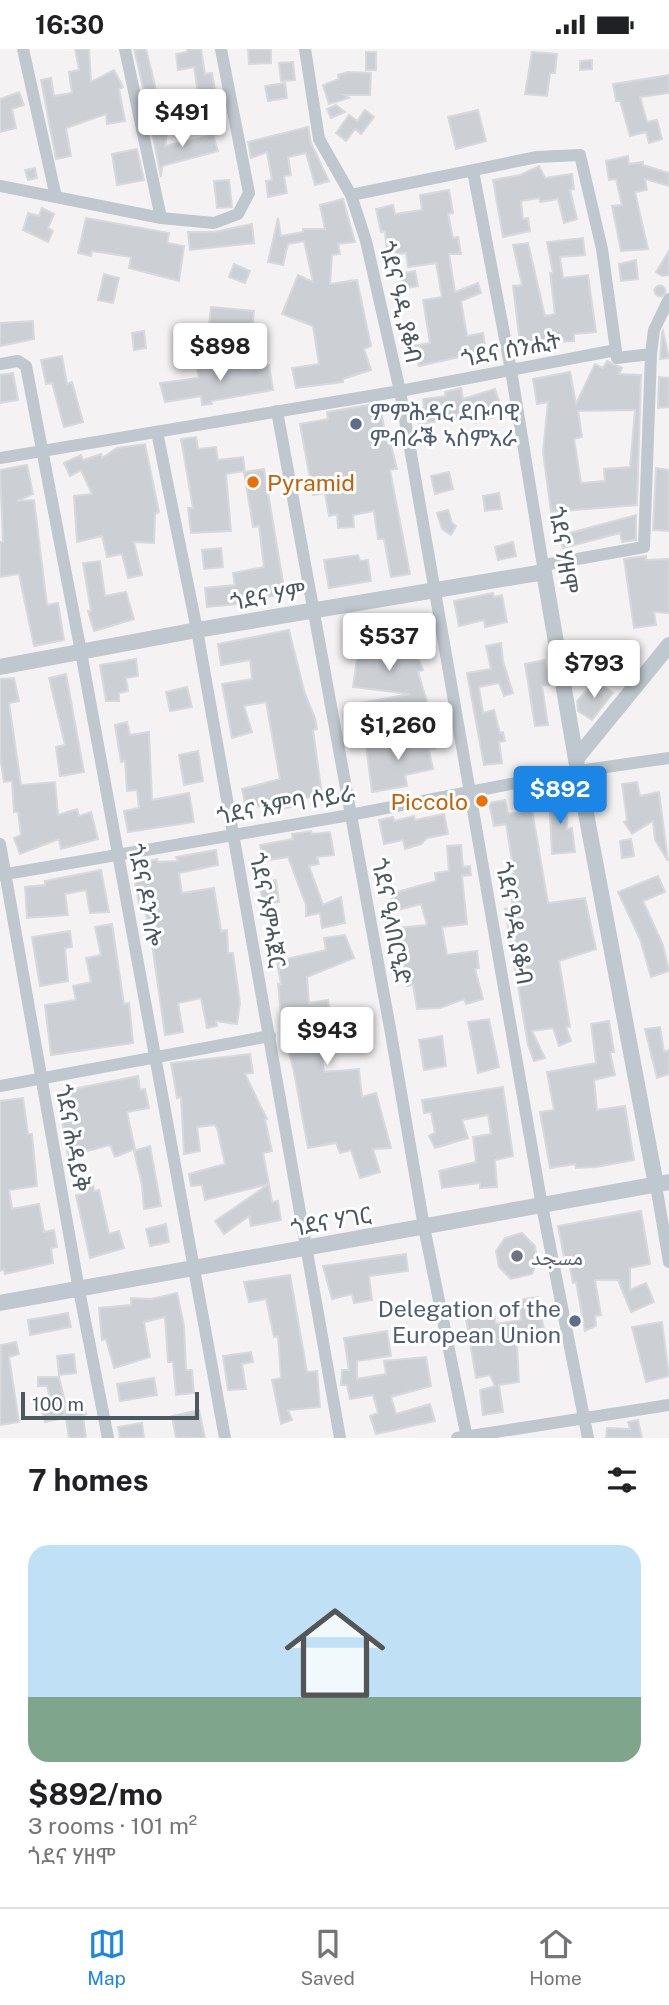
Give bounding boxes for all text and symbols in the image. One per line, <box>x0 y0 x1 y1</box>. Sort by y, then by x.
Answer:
text: 16:30 <box>35 9 104 40</box>
pin: $491 <box>141 90 223 149</box>
text: $491 <box>154 98 210 125</box>
street label: ጎደና ዓዲ ያቆብ <box>374 238 428 366</box>
pin: $898 <box>179 323 261 383</box>
street label: ጎደና ሰንሒት <box>459 326 563 372</box>
text: $898 <box>189 332 251 359</box>
place label: ምምሕዳር ደቡባዊ ምብራቕ ኣስምአራ <box>370 398 520 451</box>
marker: ምምሕዳር ደቡባዊ ምብራቕ ኣስምአራ <box>348 416 364 432</box>
place label: Pyramid <box>267 469 355 496</box>
marker: Pyramid <box>245 474 261 490</box>
street label: ጎደና ሃዘሞ <box>544 504 584 596</box>
street label: ጎደና ሃም <box>228 577 308 615</box>
pin: $537 <box>348 613 430 673</box>
text: $537 <box>359 622 419 649</box>
pin: $793 <box>553 641 635 700</box>
text: $793 <box>564 649 624 676</box>
pin: $1,260 <box>341 703 455 762</box>
text: $1,260 <box>360 711 436 738</box>
pin: $892 <box>519 767 601 826</box>
text: $892 <box>530 775 590 802</box>
street label: ጎደና እምባ ሶይራ <box>215 779 357 829</box>
place label: Piccolo <box>390 788 468 815</box>
marker: Piccolo <box>474 793 490 809</box>
street label: ጎደና ዶንጎሎ <box>123 841 169 949</box>
street label: ጎደና ኦምሓጀር <box>245 850 291 970</box>
street label: ጎደና ዒላበርዒድ <box>367 856 418 987</box>
street label: ጎደና ዓዲ ያቆብ <box>491 859 539 987</box>
pin: $943 <box>286 1007 368 1067</box>
text: $943 <box>296 1016 358 1043</box>
street label: ጎደና ሕዳይቅ <box>50 1082 96 1194</box>
street label: ጎደና ሃገር <box>289 1201 374 1241</box>
place label: مسجد <box>531 1243 583 1270</box>
marker: مسجد <box>509 1248 525 1264</box>
place label: Delegation of the European Union <box>378 1295 561 1348</box>
marker: Delegation of the European Union <box>567 1313 583 1329</box>
scale bar <box>21 1389 200 1421</box>
text: 100 m <box>32 1393 84 1415</box>
icon: filters <box>603 1461 641 1499</box>
text: 7 homes <box>28 1462 149 1498</box>
icon: home <box>272 1590 398 1716</box>
text: $892/mo <box>28 1776 163 1812</box>
text: 3 rooms · 101 m² <box>28 1812 197 1839</box>
text: ጎደና ሃዘሞ <box>28 1842 116 1869</box>
tab: Map <box>87 1925 126 1989</box>
tab: Saved <box>300 1925 355 1989</box>
tab: Home <box>529 1925 582 1989</box>

